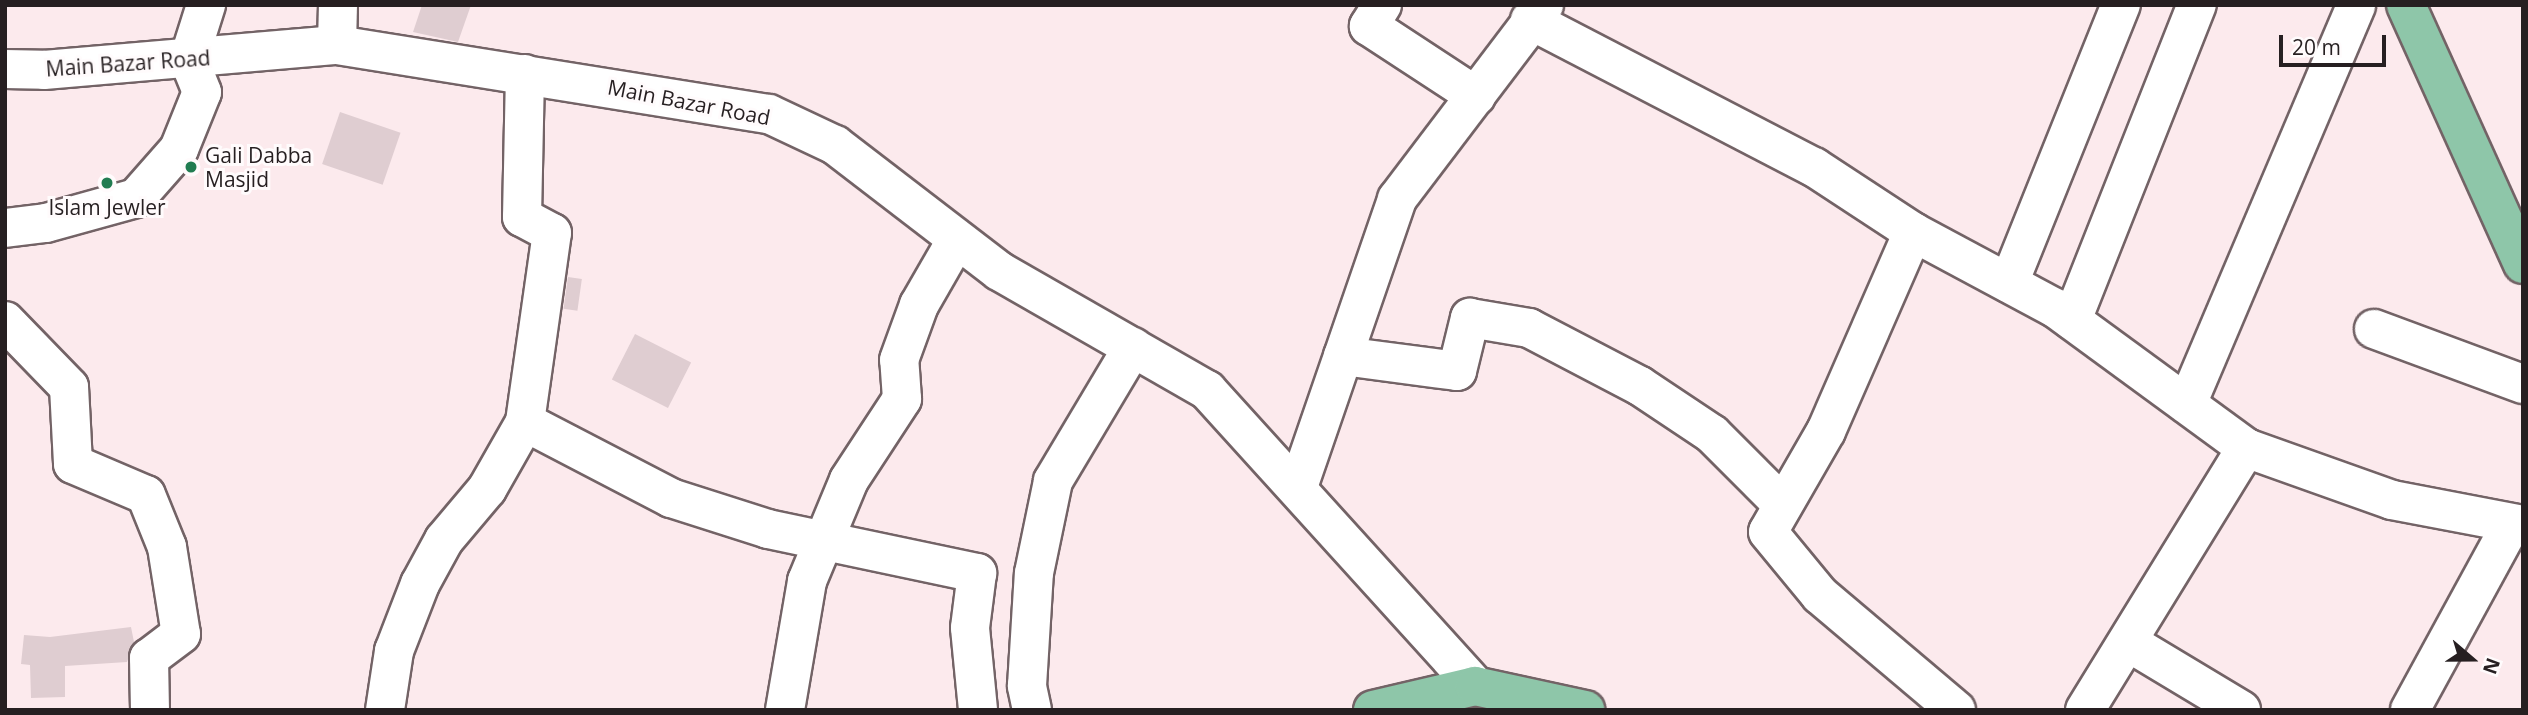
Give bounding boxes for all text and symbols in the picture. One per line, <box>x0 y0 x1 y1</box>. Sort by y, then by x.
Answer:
scale bar <box>2283 21 2390 65</box>
text: 20 m <box>2292 33 2341 61</box>
street label: Main Bazar Road <box>45 45 211 81</box>
street label: Main Bazar Road <box>606 74 772 130</box>
place label: Gali Dabba Masjid <box>205 142 312 192</box>
marker: Gali Dabba Masjid <box>183 159 199 175</box>
marker: Islam Jewler <box>99 175 115 191</box>
place label: Islam Jewler <box>48 194 166 220</box>
north arrow <box>2437 624 2507 694</box>
text: N <box>2477 654 2507 678</box>

